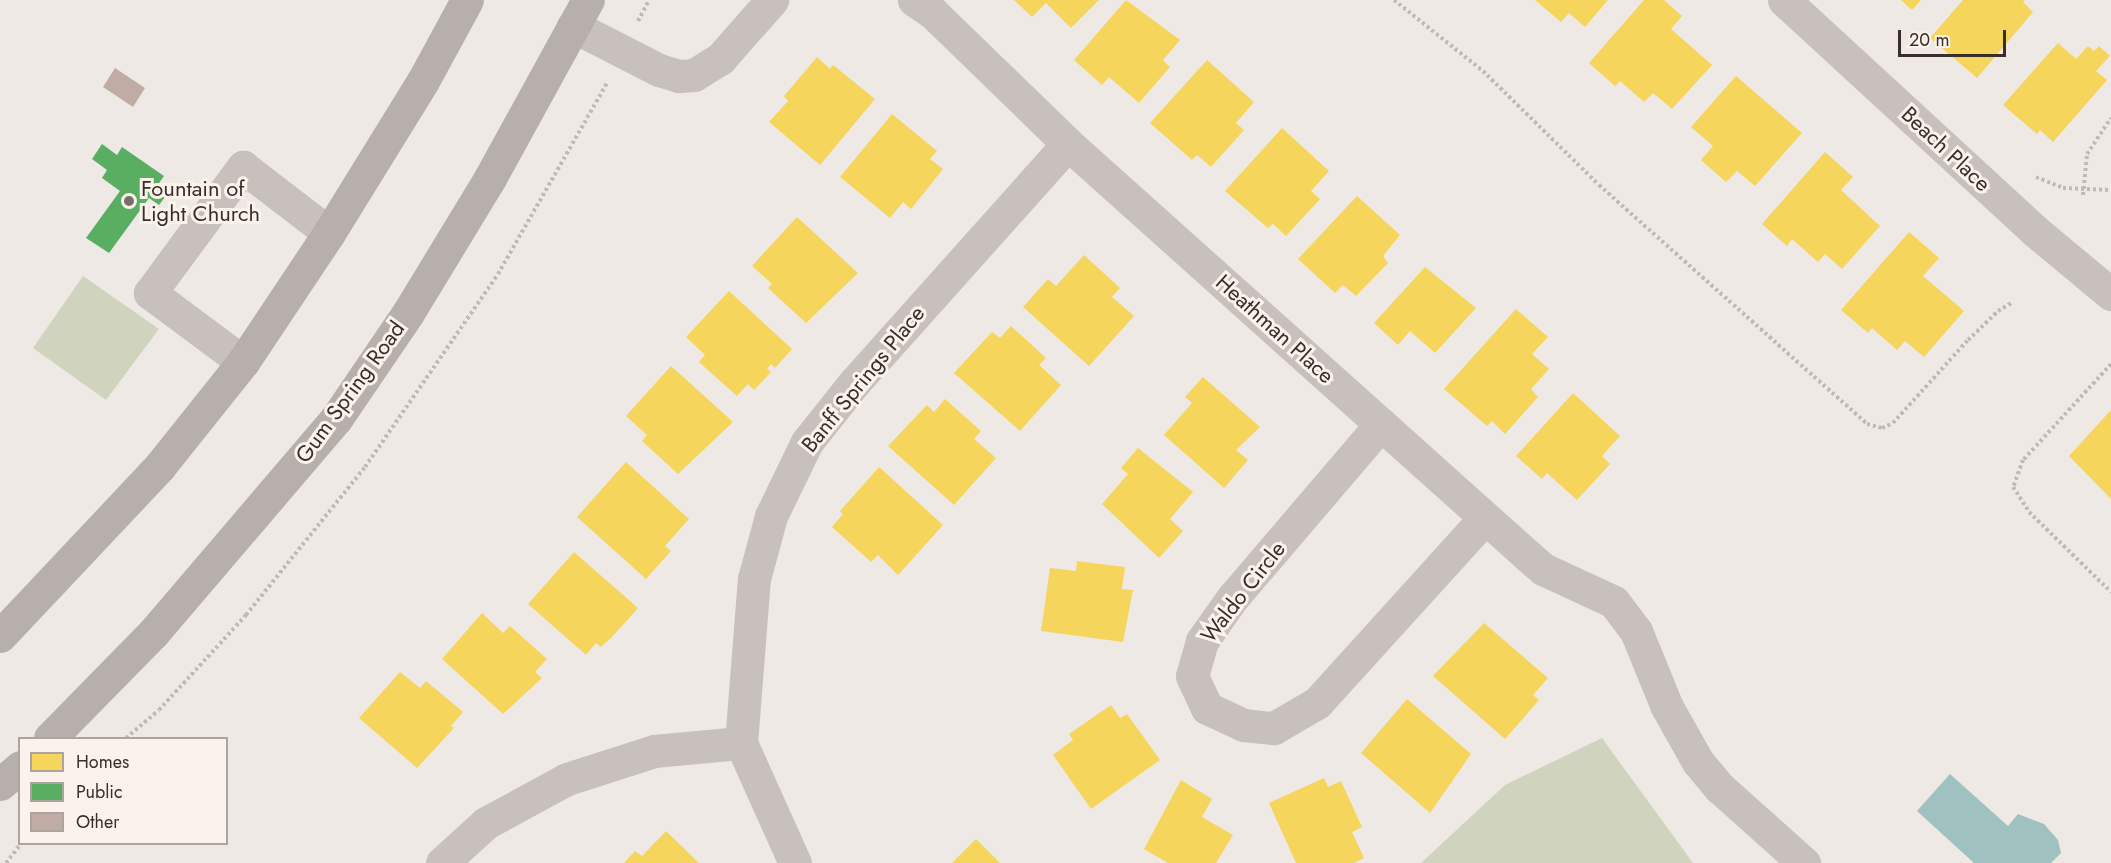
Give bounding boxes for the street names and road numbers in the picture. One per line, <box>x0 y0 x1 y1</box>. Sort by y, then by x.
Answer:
street label: Beach Place <box>1896 101 1996 197</box>
street label: Heathman Place <box>1210 269 1340 389</box>
street label: Banff Springs Place <box>796 301 930 457</box>
street label: Gum Spring Road <box>290 316 410 468</box>
street label: Waldo Circle <box>1195 536 1291 648</box>

